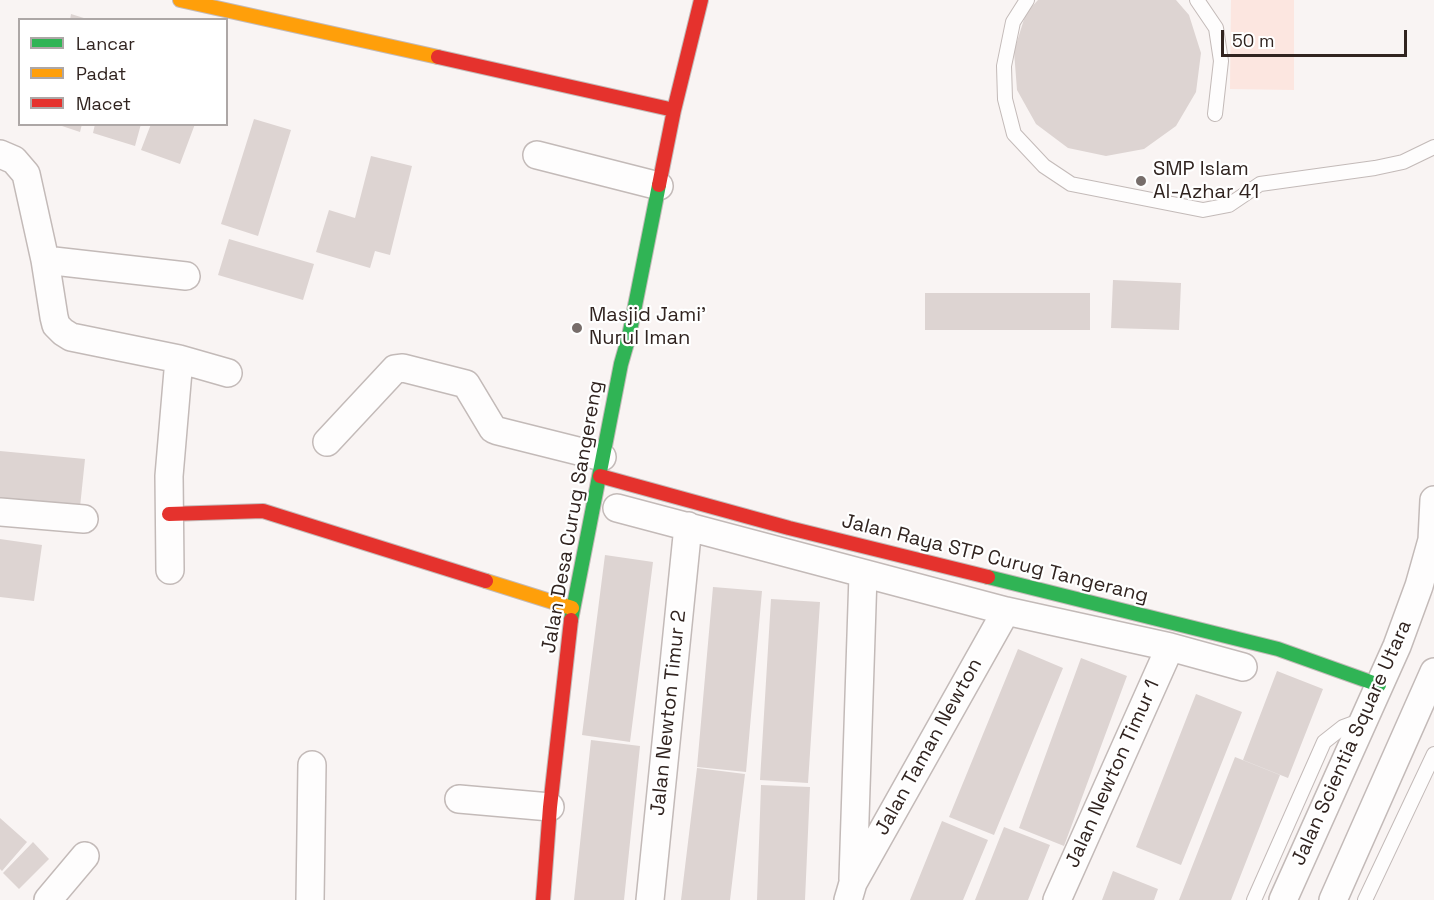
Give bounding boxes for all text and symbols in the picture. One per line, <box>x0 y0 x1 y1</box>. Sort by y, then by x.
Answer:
legend <box>18 18 228 126</box>
scale bar <box>1224 18 1410 56</box>
text: 50 m <box>1232 29 1274 52</box>
text: Lancar <box>76 32 135 55</box>
text: Padat <box>76 62 126 85</box>
text: Macet <box>76 92 131 115</box>
place label: SMP Islam Al-Azhar 41 <box>1153 158 1259 205</box>
marker: SMP Islam Al-Azhar 41 <box>1134 174 1148 188</box>
place label: Masjid Jami' Nurul Iman <box>589 304 706 351</box>
marker: Masjid Jami' Nurul Iman <box>570 321 584 335</box>
street label: Jalan Desa Curug Sangereng <box>537 379 609 655</box>
street label: Jalan Raya STP Curug Tangerang <box>839 509 1151 609</box>
street label: Jalan Newton Timur 2 <box>646 609 692 817</box>
street label: Jalan Scientia Square Utara <box>1287 617 1417 869</box>
street label: Jalan Taman Newton <box>870 654 988 840</box>
street label: Jalan Newton Timur 1 <box>1061 676 1165 872</box>

